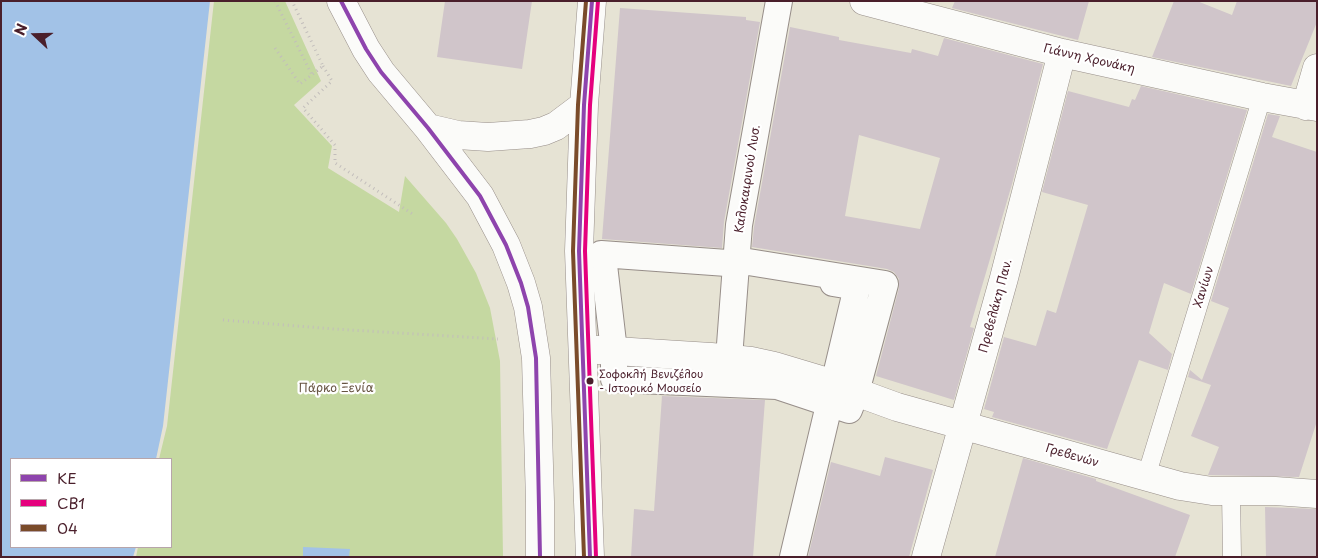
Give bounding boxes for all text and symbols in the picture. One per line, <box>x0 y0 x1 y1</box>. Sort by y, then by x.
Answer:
north arrow <box>10 10 60 60</box>
text: N <box>9 21 32 38</box>
street label: Γιάννη Χρονάκη <box>1042 41 1136 77</box>
street label: Καλοκαιρινού Λυσ. <box>732 124 764 234</box>
street label: Πρεβελάκη Παν. <box>977 257 1015 355</box>
street label: Χανίων <box>1191 264 1217 310</box>
place label: Σοφοκλή Βενιζέλου - Ιστορικό Μουσείο <box>599 368 703 394</box>
marker: Σοφοκλή Βενιζέλου - Ιστορικό Μουσείο <box>585 376 595 386</box>
park label: Πάρκο Ξενία <box>298 382 374 396</box>
street label: Γρεβενών <box>1044 442 1100 470</box>
legend <box>10 458 172 548</box>
text: KE <box>57 466 77 489</box>
text: CB1 <box>57 491 85 514</box>
text: 04 <box>57 516 78 539</box>

